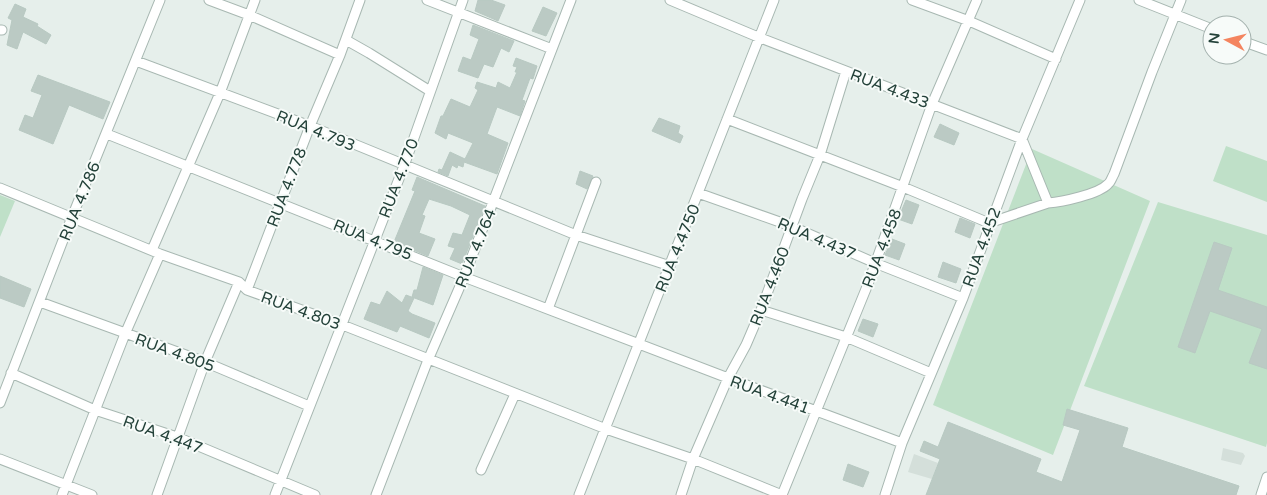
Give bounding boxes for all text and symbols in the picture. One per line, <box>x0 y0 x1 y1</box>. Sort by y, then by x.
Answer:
north arrow <box>1202 15 1252 65</box>
text: N <box>1205 32 1224 45</box>
street label: RUA 4.433 <box>847 65 932 113</box>
street label: RUA 4.793 <box>273 106 358 156</box>
street label: RUA 4.770 <box>375 136 423 221</box>
street label: RUA 4.778 <box>263 145 311 230</box>
street label: RUA 4.786 <box>55 159 105 244</box>
street label: RUA 4.4750 <box>651 201 705 295</box>
street label: RUA 4.452 <box>958 205 1006 290</box>
street label: RUA 4.764 <box>451 206 501 291</box>
street label: RUA 4.458 <box>858 206 906 291</box>
street label: RUA 4.437 <box>774 213 859 264</box>
street label: RUA 4.795 <box>330 215 415 265</box>
street label: RUA 4.460 <box>746 244 794 329</box>
street label: RUA 4.803 <box>258 287 343 335</box>
street label: RUA 4.805 <box>132 329 217 377</box>
street label: RUA 4.441 <box>727 371 812 419</box>
street label: RUA 4.447 <box>120 411 205 459</box>

